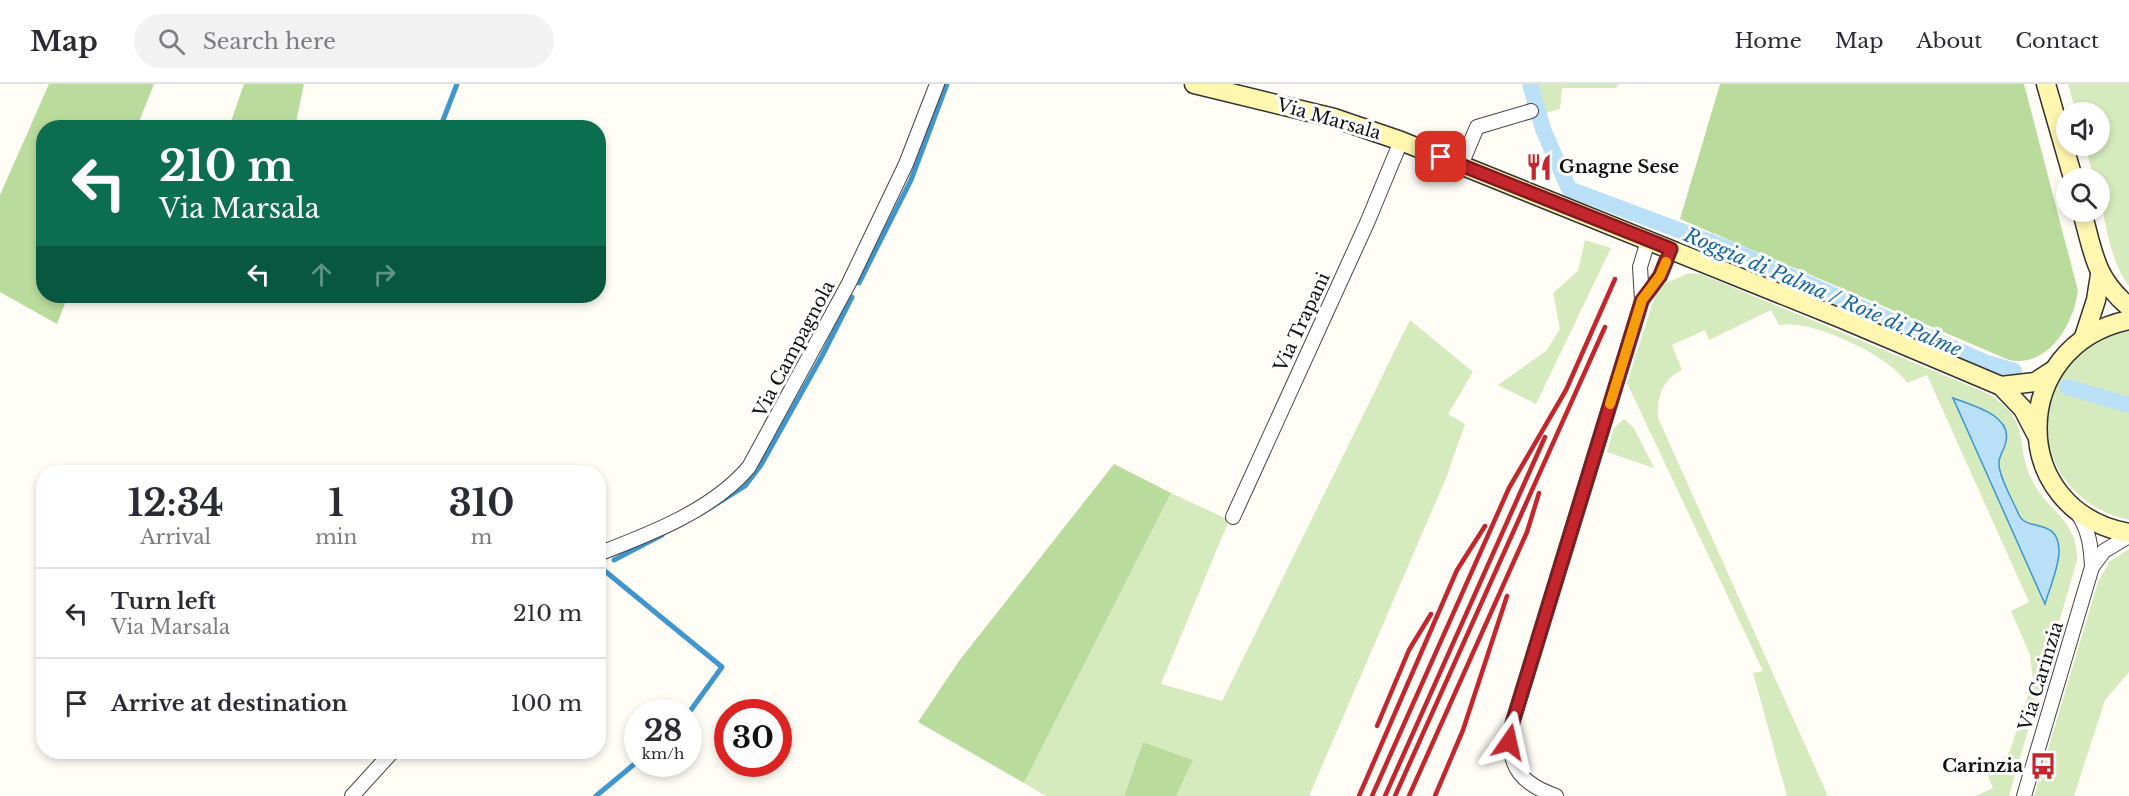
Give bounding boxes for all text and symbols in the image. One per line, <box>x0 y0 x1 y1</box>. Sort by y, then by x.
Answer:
search box <box>134 14 554 68</box>
text: Map <box>30 24 98 59</box>
icon: search <box>155 25 188 58</box>
text: Search here <box>203 28 336 55</box>
text: Home <box>1735 28 1802 54</box>
text: Map <box>1835 28 1883 54</box>
text: About <box>1916 28 1982 54</box>
text: Contact <box>2015 28 2099 54</box>
street label: Via Marsala <box>1273 93 1384 144</box>
map controls <box>2056 102 2110 222</box>
button: sound <box>2056 102 2110 156</box>
pin <box>1415 131 1466 182</box>
text: 210 m <box>159 140 294 192</box>
icon: arrive <box>1424 140 1457 173</box>
icon: left <box>60 144 138 222</box>
restaurant icon: Gnagne Sese <box>1524 152 1554 182</box>
place label: Gnagne Sese <box>1559 156 1679 178</box>
button: search <box>2056 168 2110 222</box>
text: Via Marsala <box>159 192 320 225</box>
water label: Roggia di Palma / Roie di Palme <box>1680 222 1965 362</box>
icon: left <box>242 258 275 291</box>
icon: ahead <box>305 258 338 291</box>
icon: right <box>368 258 401 291</box>
street label: Via Trapani <box>1269 269 1335 376</box>
street label: Via Campagnola <box>748 277 839 422</box>
text: 12:34 <box>127 481 224 526</box>
text: 1 <box>328 481 344 526</box>
text: 310 <box>449 481 514 526</box>
text: Arrival <box>140 525 211 549</box>
text: min <box>315 525 357 549</box>
text: m <box>471 525 492 549</box>
text: Turn left <box>111 588 216 615</box>
icon: left <box>60 597 93 630</box>
text: 210 m <box>513 600 582 627</box>
text: Via Marsala <box>111 615 230 639</box>
street label: Via Carinzia <box>2014 619 2068 734</box>
icon: arrive <box>60 687 93 720</box>
text: Arrive at destination <box>111 690 348 717</box>
text: 100 m <box>511 690 582 717</box>
speed limit sign: 30 <box>714 699 792 777</box>
position arrow <box>1477 710 1541 774</box>
text: 28 <box>644 712 682 749</box>
text: km/h <box>642 744 684 763</box>
bus stop icon: Carinzia <box>2028 751 2058 781</box>
place label: Carinzia <box>1942 755 2024 777</box>

